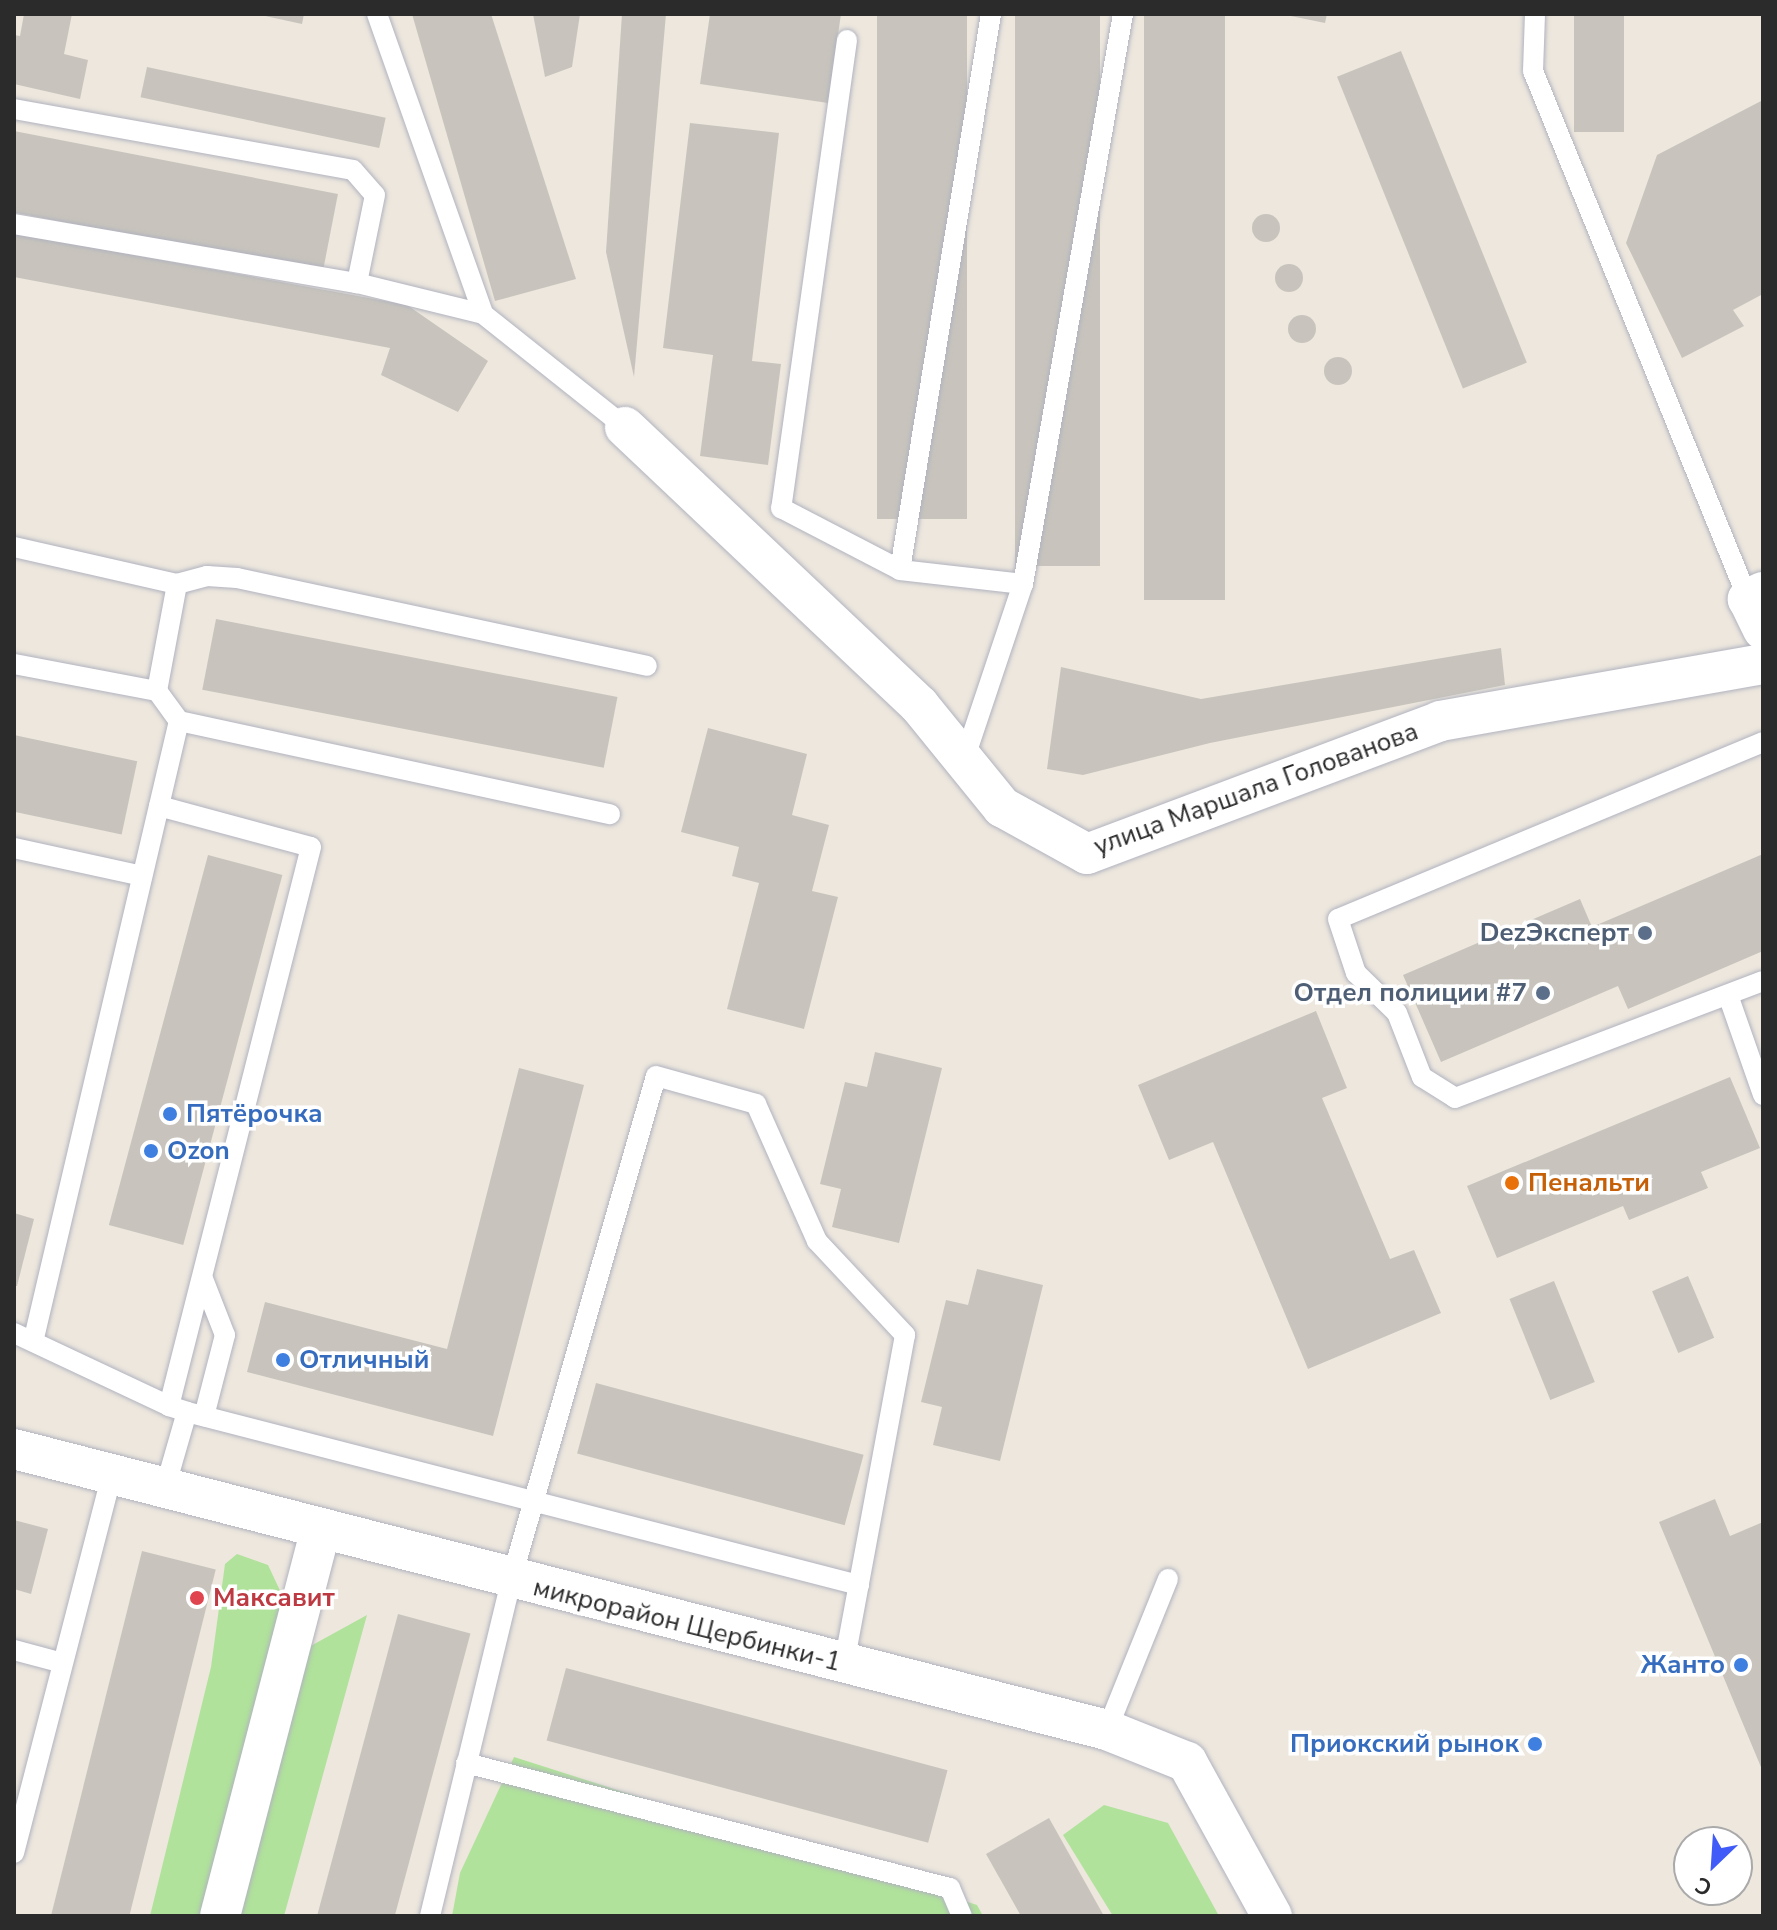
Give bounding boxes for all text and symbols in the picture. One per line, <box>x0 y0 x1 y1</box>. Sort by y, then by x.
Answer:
street label: улица Маршала Голованова <box>1090 716 1422 862</box>
place label: DezЭксперт <box>1480 917 1629 949</box>
marker: DezЭксперт <box>1636 924 1654 942</box>
place label: Отдел полиции #7 <box>1294 977 1527 1009</box>
marker: Отдел полиции #7 <box>1534 984 1552 1002</box>
place label: Пятёрочка <box>186 1098 322 1130</box>
marker: Пятёрочка <box>161 1105 179 1123</box>
place label: Ozon <box>167 1135 230 1167</box>
marker: Ozon <box>142 1142 160 1160</box>
place label: Пенальти <box>1528 1167 1650 1199</box>
marker: Пенальти <box>1503 1174 1521 1192</box>
place label: Отличный <box>299 1344 429 1376</box>
marker: Отличный <box>274 1351 292 1369</box>
street label: микрорайон Щербинки-1 <box>530 1572 844 1678</box>
place label: Максавит <box>213 1582 335 1614</box>
marker: Максавит <box>188 1589 206 1607</box>
place label: Жанто <box>1641 1649 1725 1681</box>
marker: Жанто <box>1732 1656 1750 1674</box>
place label: Приокский рынок <box>1290 1728 1519 1760</box>
marker: Приокский рынок <box>1526 1735 1544 1753</box>
north arrow <box>1673 1826 1753 1906</box>
text: С <box>1691 1869 1717 1903</box>

